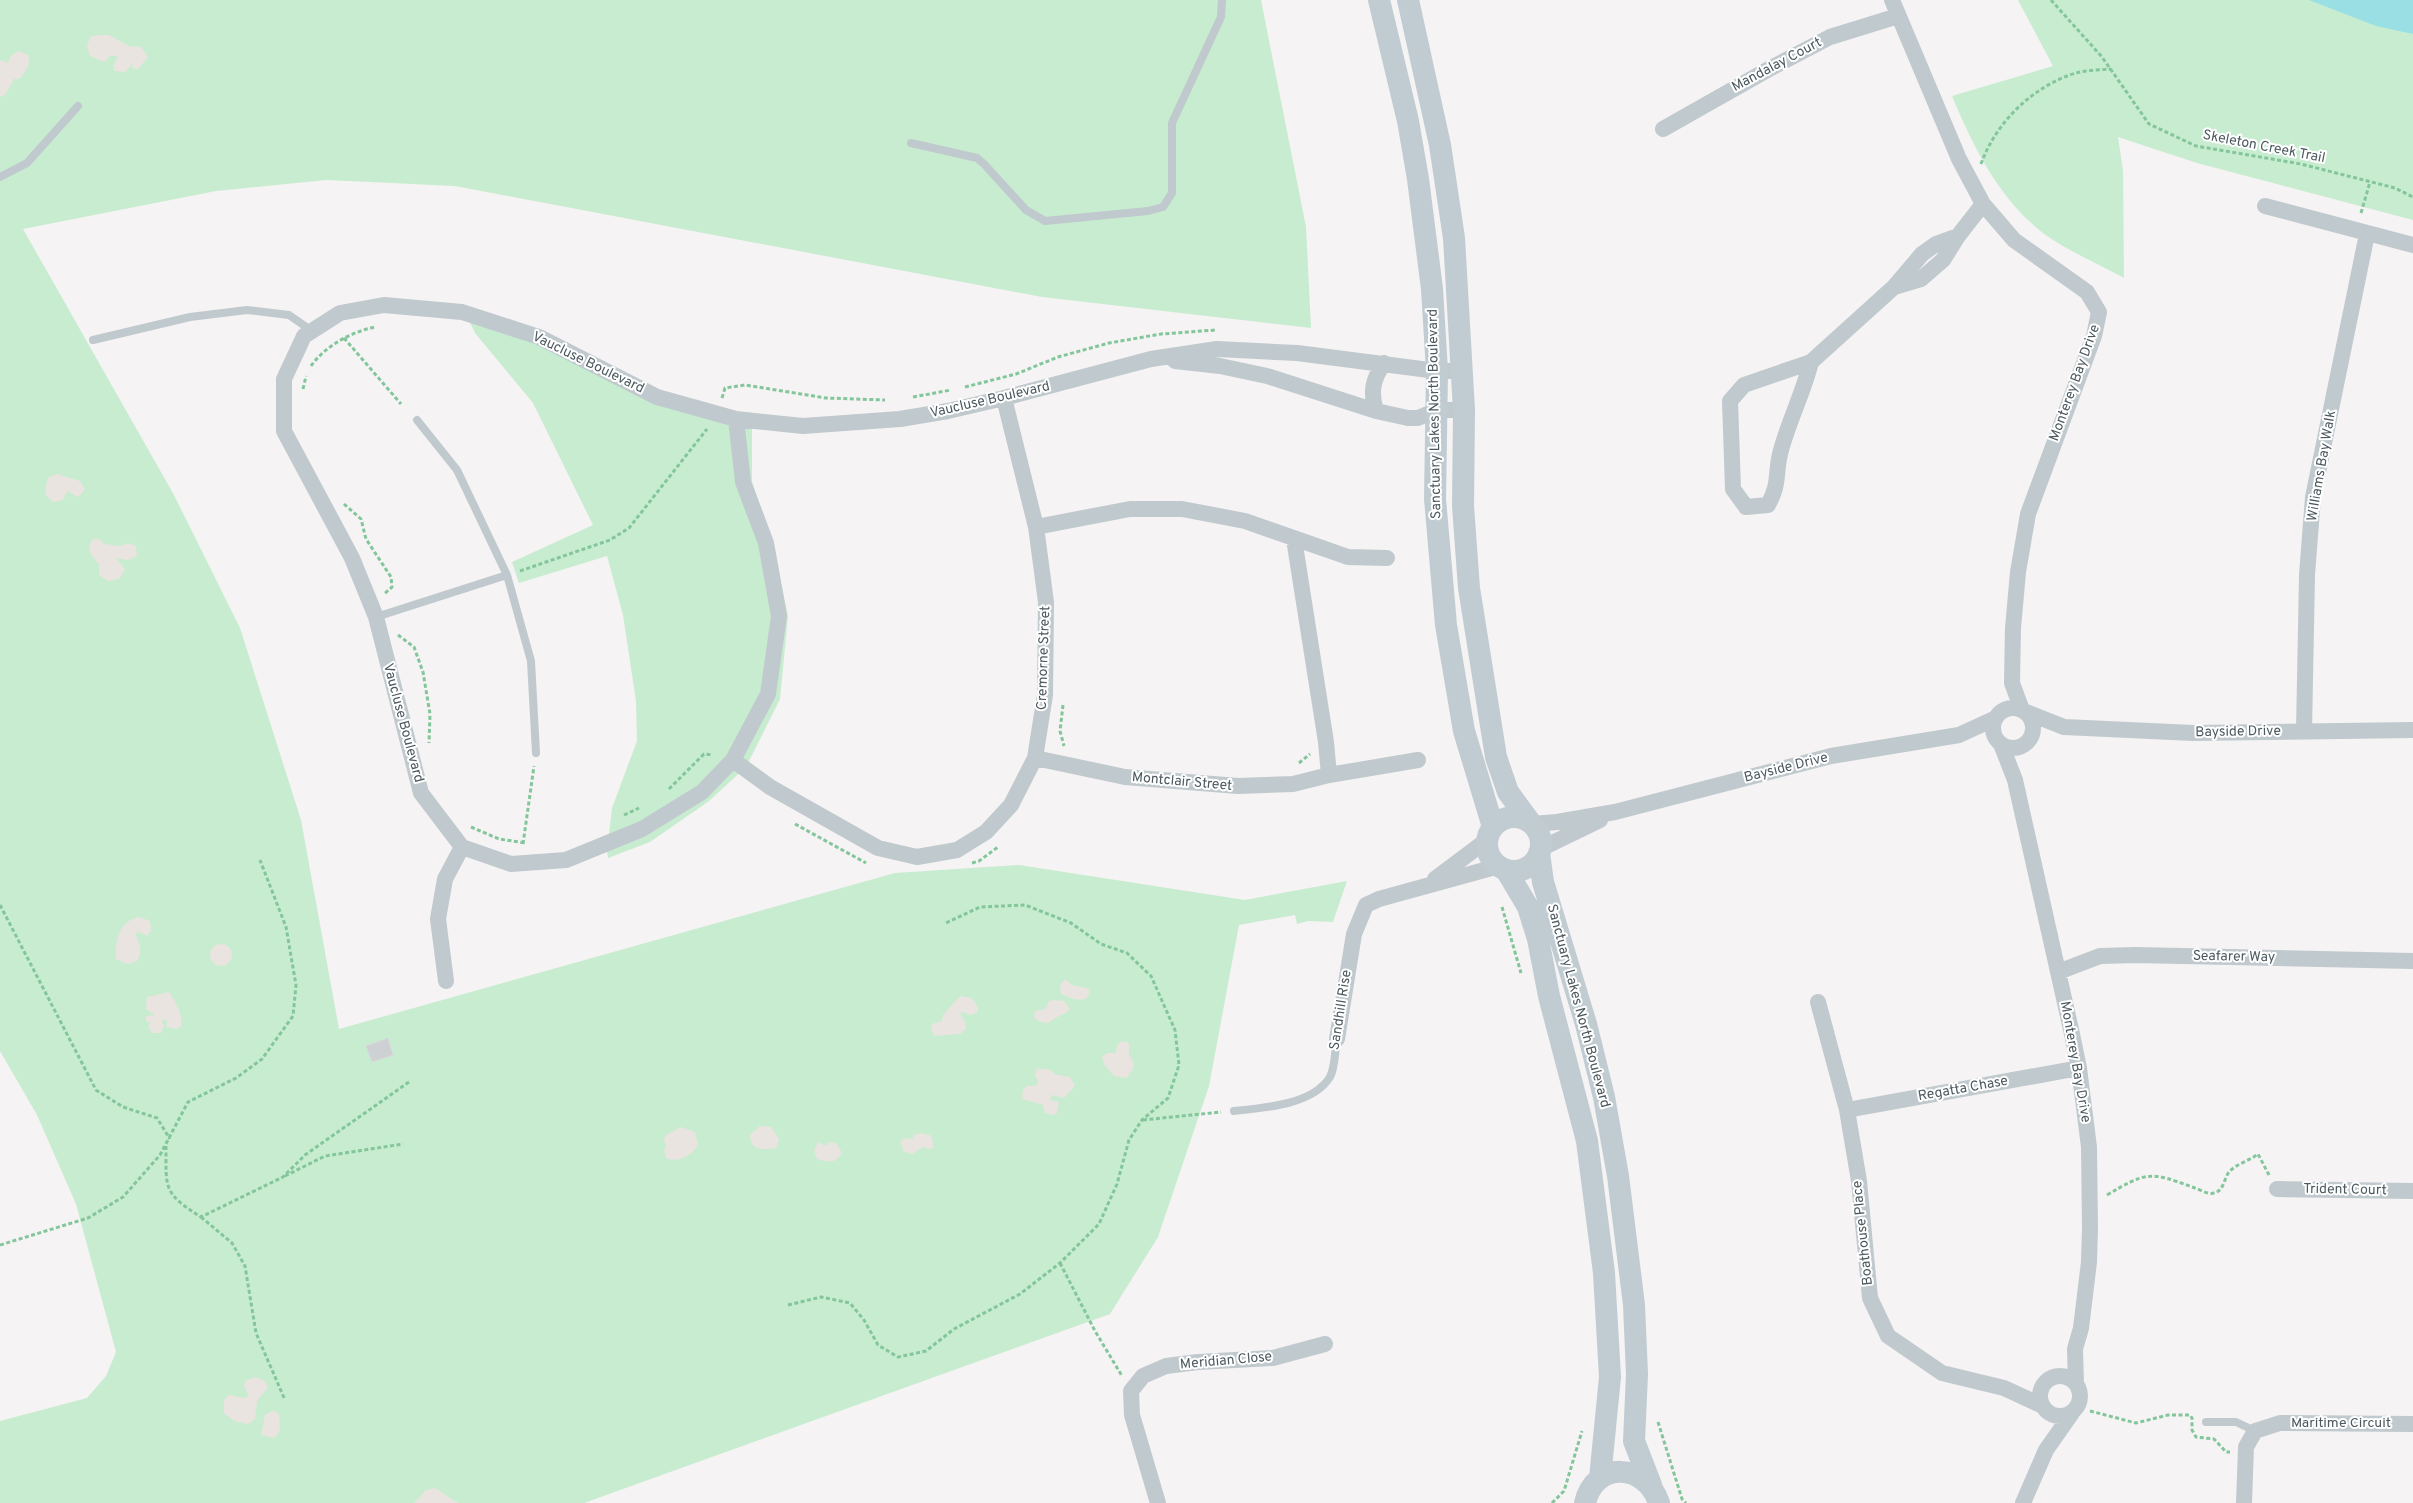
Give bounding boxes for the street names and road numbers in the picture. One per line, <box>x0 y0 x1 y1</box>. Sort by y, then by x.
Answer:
street label: Mandalay Court <box>1729 34 1825 96</box>
street label: Skeleton Creek Trail <box>2201 127 2327 167</box>
street label: Sanctuary Lakes North Boulevard <box>1425 309 1445 519</box>
street label: Monterey Bay Drive <box>2046 322 2104 444</box>
street label: Vaucluse Boulevard <box>529 329 647 397</box>
street label: Vaucluse Boulevard <box>928 378 1052 422</box>
street label: Williams Bay Walk <box>2304 409 2340 523</box>
street label: Cremorne Street <box>1034 606 1054 710</box>
street label: Vaucluse Boulevard <box>379 662 427 784</box>
street label: Bayside Drive <box>2195 723 2281 741</box>
street label: Bayside Drive <box>1742 749 1830 787</box>
street label: Montclair Street <box>1131 769 1233 795</box>
street label: Sanctuary Lakes North Boulevard <box>1543 902 1613 1110</box>
street label: Seafarer Way <box>2193 948 2275 966</box>
street label: Sandhill Rise <box>1326 969 1356 1051</box>
street label: Monterey Bay Drive <box>2056 1000 2094 1124</box>
street label: Regatta Chase <box>1917 1073 2009 1105</box>
street label: Boathouse Place <box>1849 1180 1877 1286</box>
street label: Trident Court <box>2303 1181 2387 1199</box>
street label: Meridian Close <box>1179 1349 1273 1373</box>
street label: Maritime Circuit <box>2291 1415 2391 1432</box>

